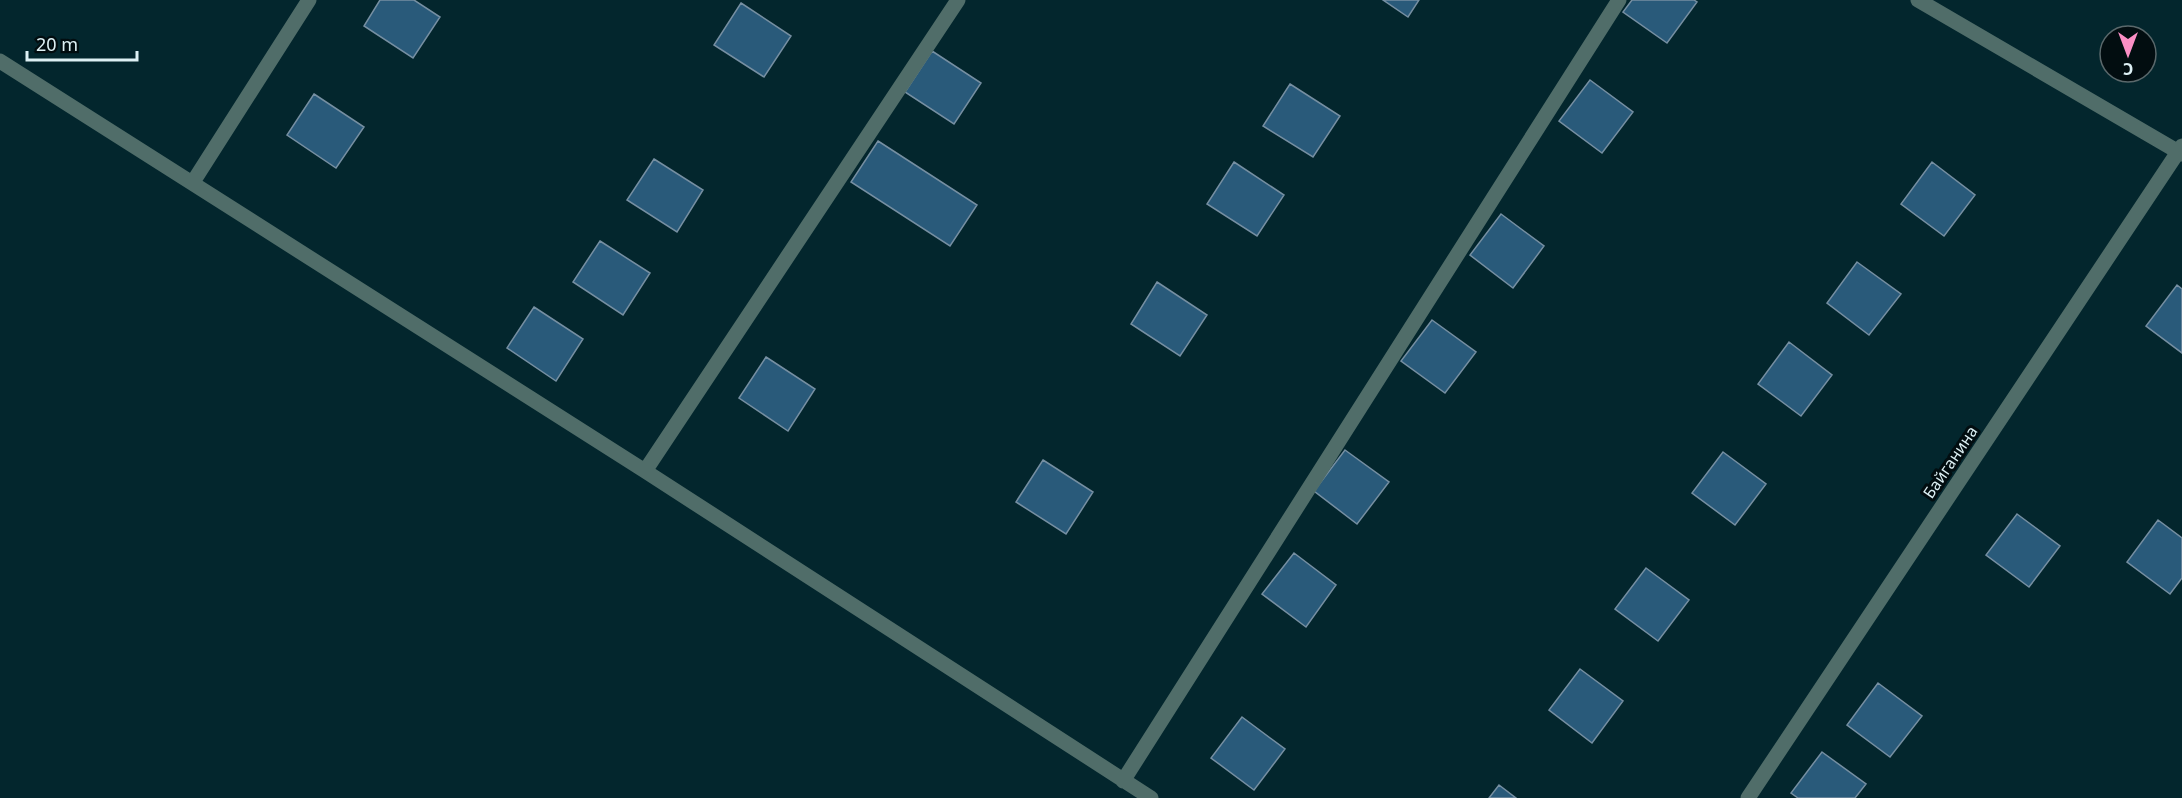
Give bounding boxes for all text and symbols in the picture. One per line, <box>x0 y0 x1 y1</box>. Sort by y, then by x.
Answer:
scale bar <box>27 24 136 62</box>
north arrow <box>2098 24 2158 84</box>
text: 20 m <box>36 32 78 56</box>
text: С <box>2123 58 2133 80</box>
street label: Байганина <box>1918 421 1982 503</box>

